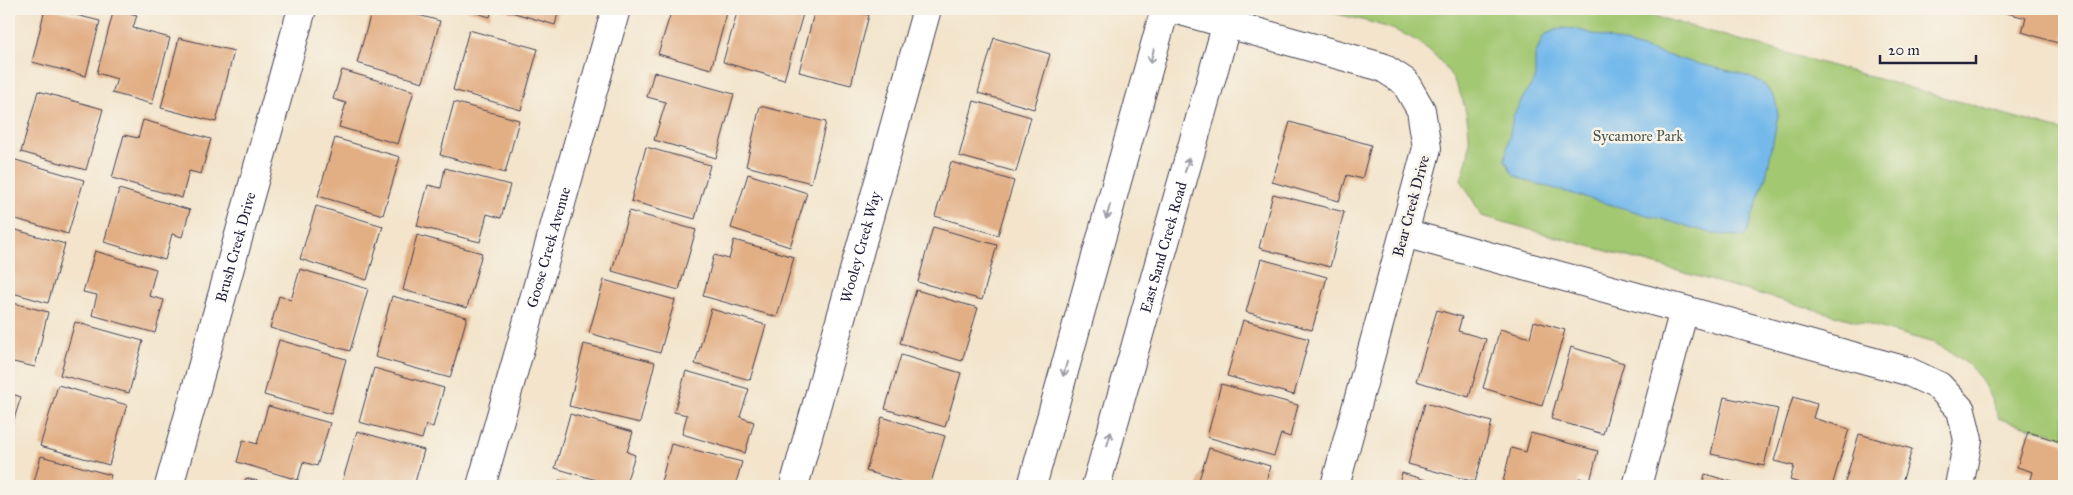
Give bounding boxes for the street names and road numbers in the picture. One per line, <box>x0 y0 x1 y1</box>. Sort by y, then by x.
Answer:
street label: Bear Creek Drive <box>1389 153 1433 259</box>
street label: East Sand Creek Road <box>1136 179 1191 315</box>
street label: Goose Creek Avenue <box>523 185 574 310</box>
street label: Wooley Creek Way <box>837 189 885 305</box>
street label: Brush Creek Drive <box>212 190 260 304</box>

